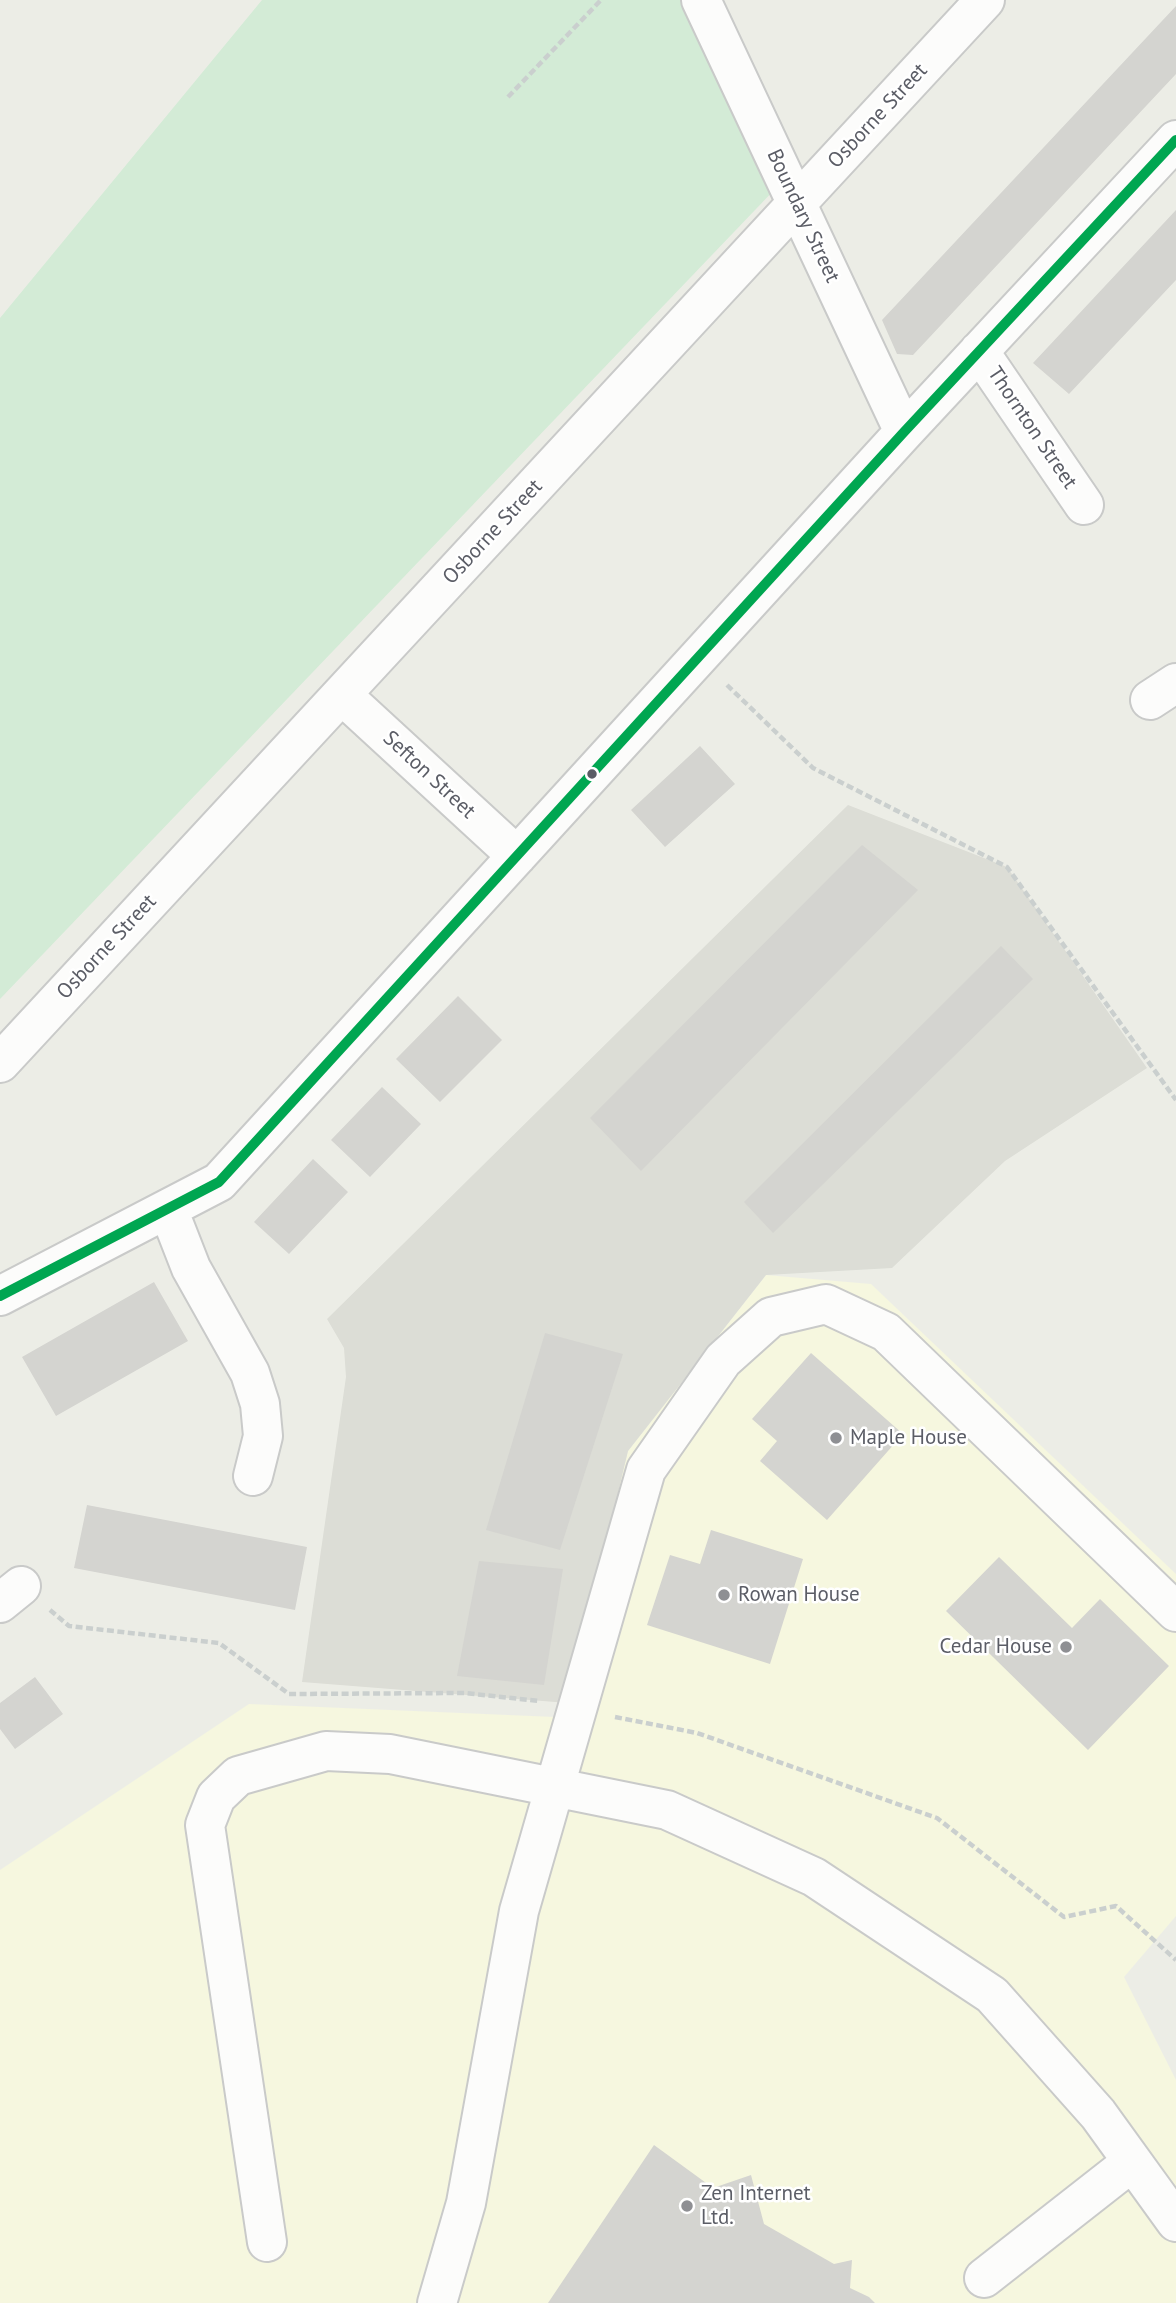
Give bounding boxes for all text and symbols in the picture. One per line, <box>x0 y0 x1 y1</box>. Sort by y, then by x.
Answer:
street label: Osborne Street <box>823 58 933 174</box>
street label: Boundary Street <box>761 145 845 287</box>
street label: Thornton Street <box>982 362 1082 494</box>
street label: Osborne Street <box>438 474 548 590</box>
street label: Sefton Street <box>378 726 480 824</box>
unlabelled marker <box>585 767 599 781</box>
street label: Osborne Street <box>52 889 162 1005</box>
place label: Maple House <box>850 1425 967 1451</box>
marker: Maple House <box>828 1430 844 1446</box>
place label: Rowan House <box>738 1582 860 1608</box>
marker: Rowan House <box>716 1587 732 1603</box>
place label: Cedar House <box>939 1634 1052 1660</box>
marker: Cedar House <box>1058 1639 1074 1655</box>
place label: Zen Internet Ltd. <box>701 2181 811 2231</box>
marker: Zen Internet Ltd. <box>679 2198 695 2214</box>

